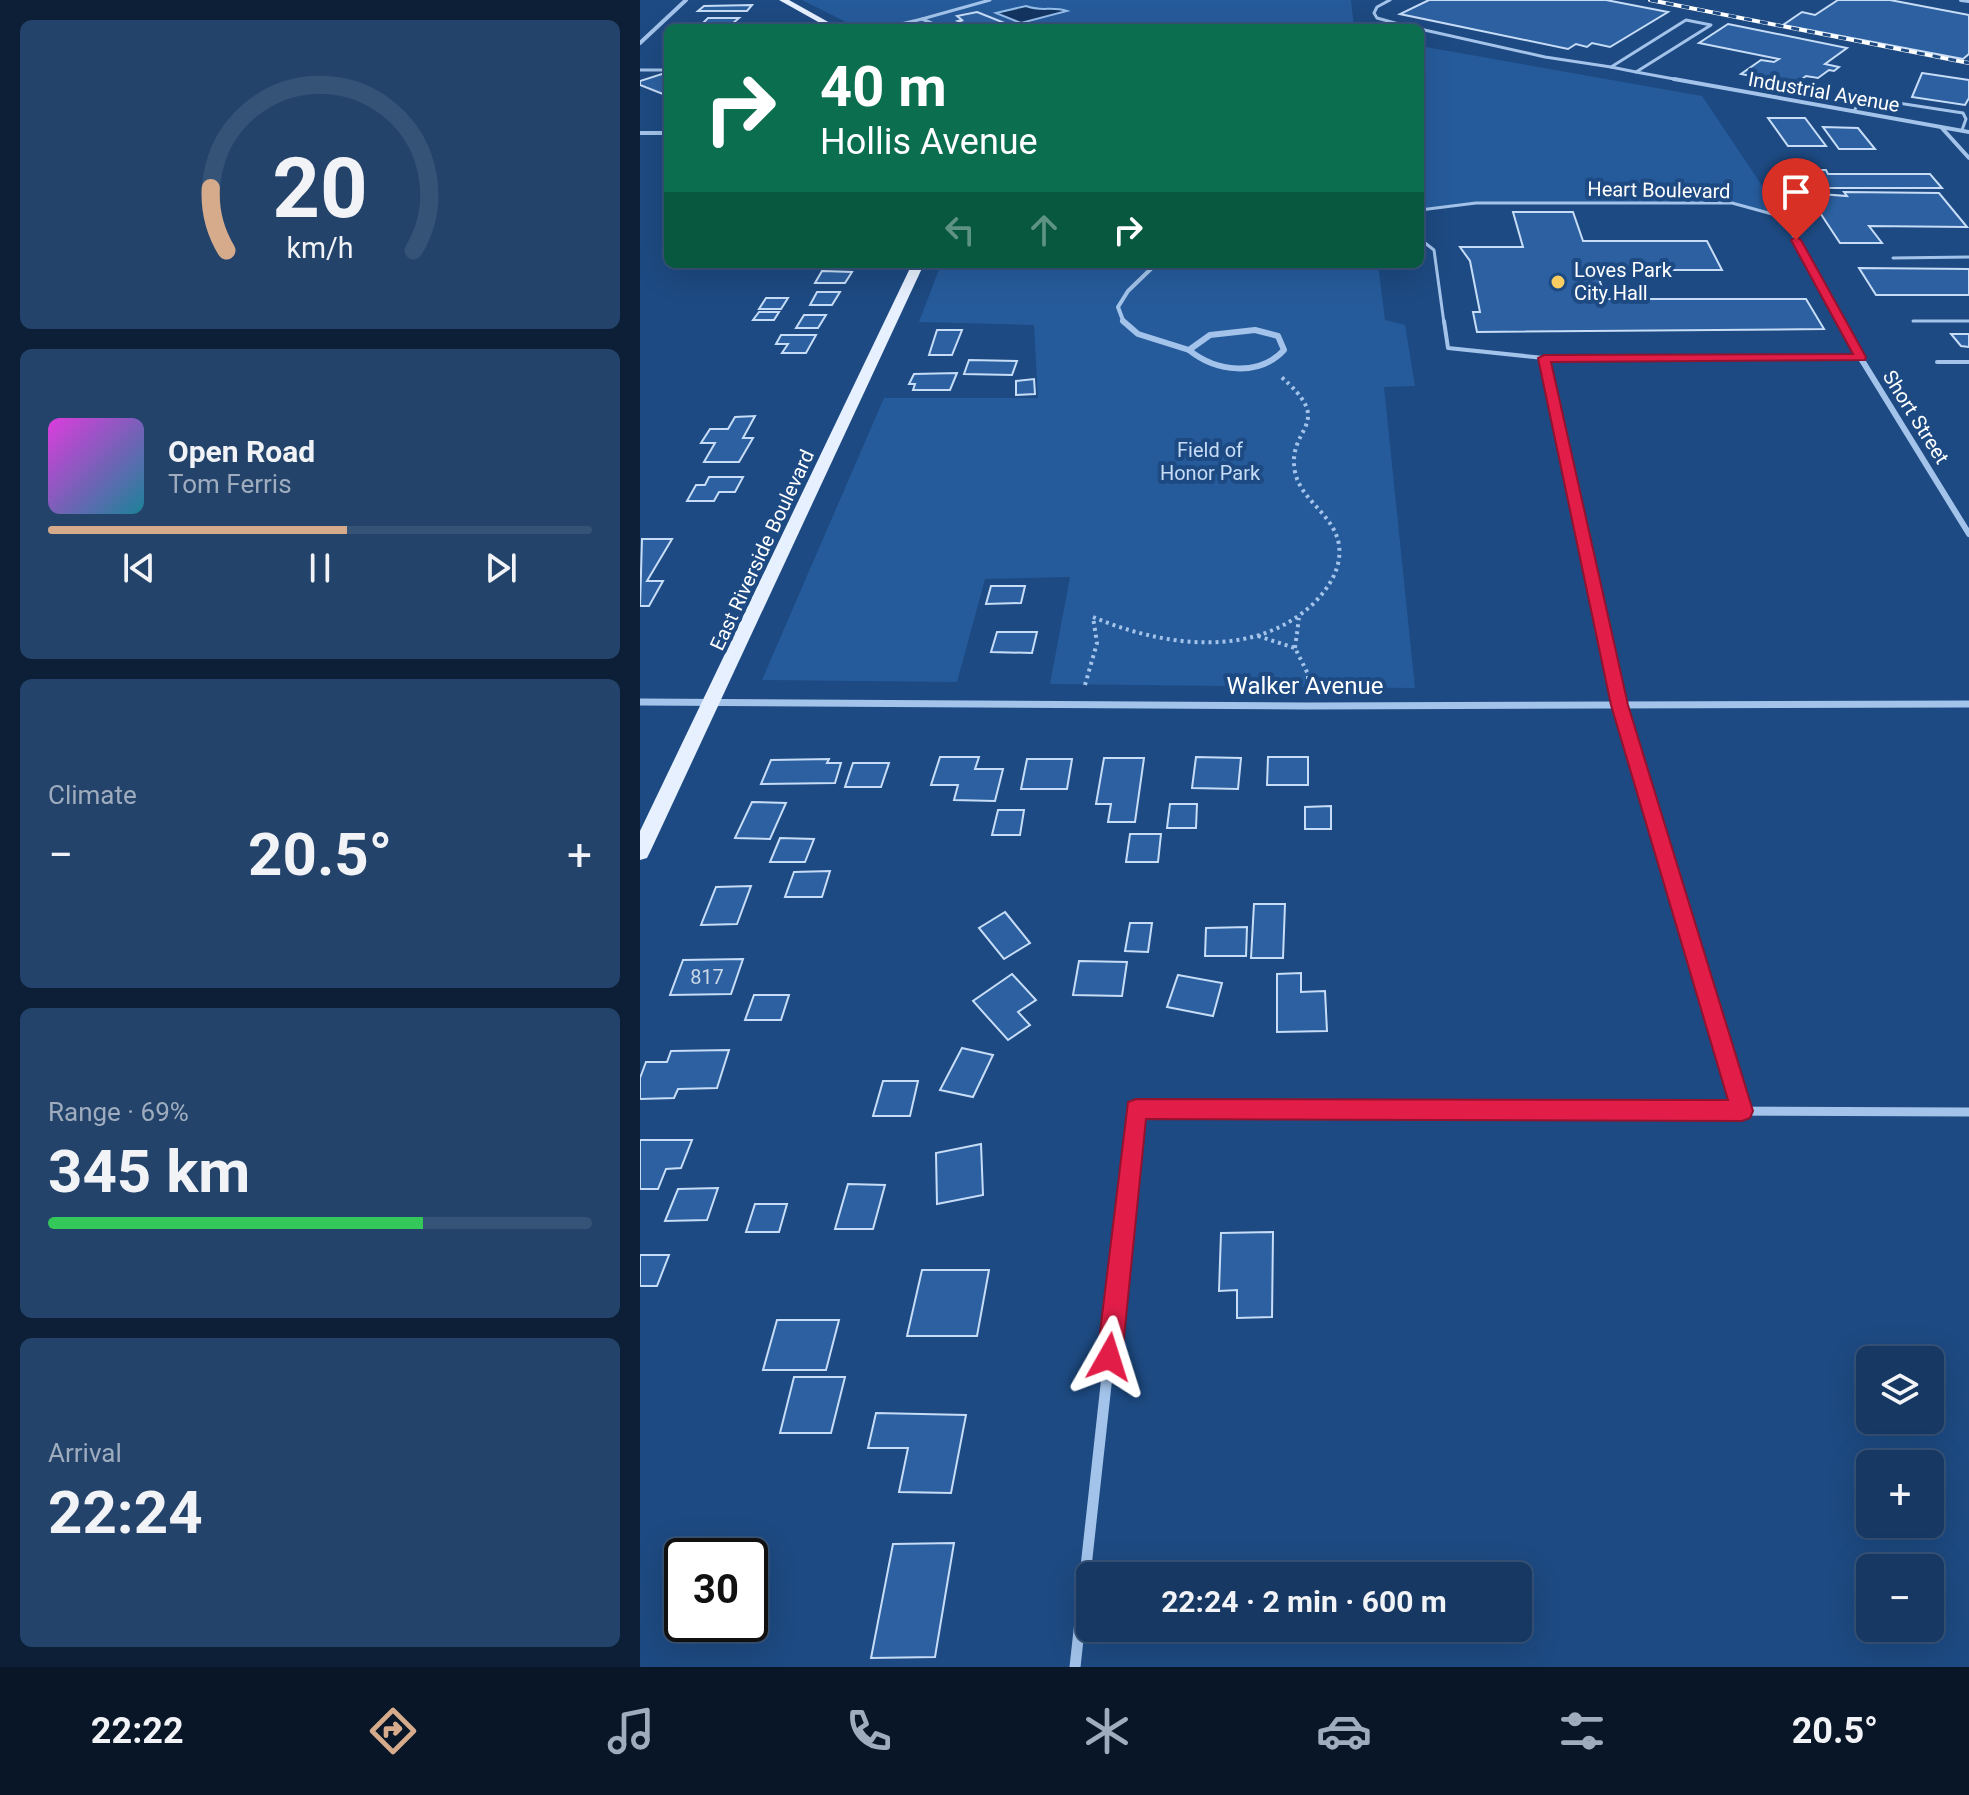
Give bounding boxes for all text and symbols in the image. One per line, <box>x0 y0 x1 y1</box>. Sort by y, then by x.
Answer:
text: 40 m <box>820 54 947 120</box>
icon: right <box>688 56 792 160</box>
street label: Industrial Avenue <box>1746 67 1902 117</box>
text: Hollis Avenue <box>820 121 1038 163</box>
text: 20 <box>272 139 368 236</box>
pin <box>1762 158 1830 240</box>
icon: arrive <box>1774 170 1818 214</box>
street label: Heart Boulevard <box>1587 177 1731 203</box>
icon: left <box>938 208 982 252</box>
icon: ahead <box>1022 208 1066 252</box>
icon: right <box>1106 208 1150 252</box>
text: km/h <box>286 231 354 265</box>
place label: Loves Park City Hall <box>1574 258 1673 305</box>
marker: Loves Park City Hall <box>1549 273 1567 291</box>
street label: Short Street <box>1878 366 1954 468</box>
text: Open Road <box>168 434 315 469</box>
park label: Field of Honor Park <box>1160 438 1261 485</box>
street label: East Riverside Boulevard <box>705 446 819 654</box>
text: Tom Ferris <box>168 469 292 499</box>
icon: previous <box>117 546 161 590</box>
icon: pause <box>298 546 342 590</box>
icon: next <box>479 546 523 590</box>
street label: Walker Avenue <box>1226 672 1384 700</box>
text: Climate <box>48 780 137 810</box>
text: 20.5° <box>248 819 392 890</box>
text: − <box>48 829 73 881</box>
text: + <box>567 829 592 881</box>
house number: 817 <box>690 965 724 989</box>
text: Range · 69% <box>48 1097 189 1127</box>
text: 345 km <box>48 1136 250 1207</box>
position arrow <box>1067 1315 1151 1399</box>
map controls <box>1856 1346 1944 1642</box>
button: layers <box>1856 1346 1944 1434</box>
text: Arrival <box>48 1438 122 1468</box>
button: + <box>1856 1450 1944 1538</box>
text: 22:24 <box>48 1477 203 1548</box>
speed limit sign: 30 <box>664 1538 768 1642</box>
button: − <box>1856 1554 1944 1642</box>
text: 22:24 · 2 min · 600 m <box>1161 1584 1447 1619</box>
icon: directions <box>365 1703 421 1759</box>
icon: music <box>603 1703 659 1759</box>
icon: phone <box>841 1703 897 1759</box>
icon: climate <box>1079 1703 1135 1759</box>
icon: car <box>1316 1703 1372 1759</box>
icon: filters <box>1554 1703 1610 1759</box>
text: 22:22 <box>91 1710 184 1752</box>
text: 20.5° <box>1792 1710 1878 1752</box>

